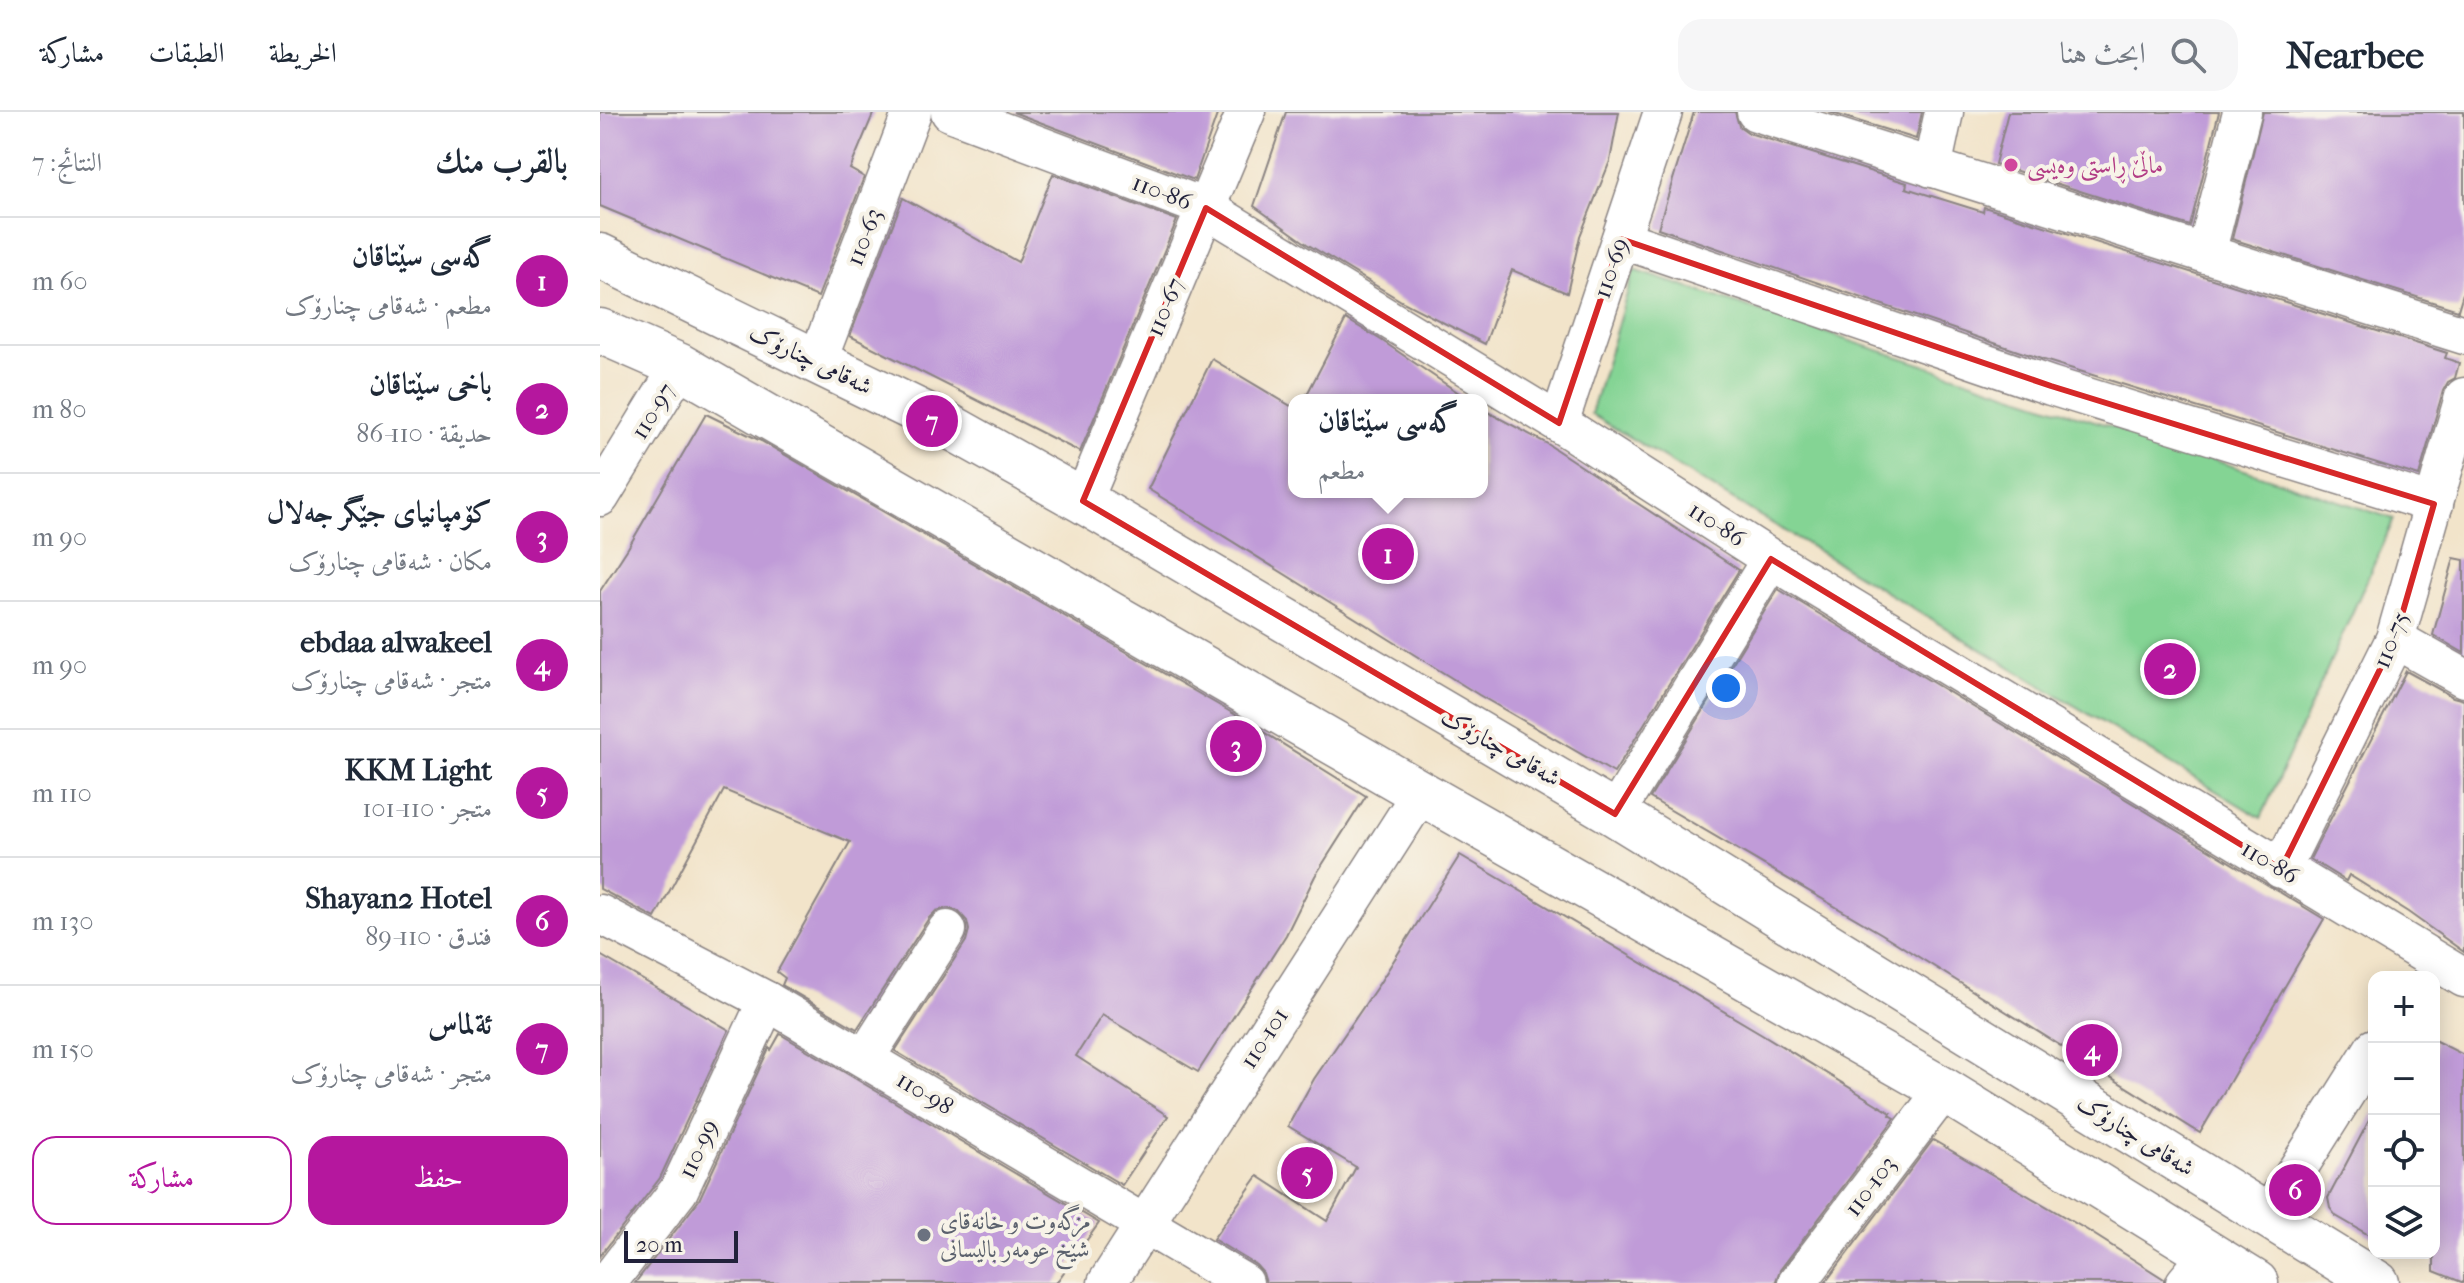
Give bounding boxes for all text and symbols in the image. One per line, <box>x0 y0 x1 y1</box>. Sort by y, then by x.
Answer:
search box <box>1678 19 2238 91</box>
icon: search <box>2166 33 2210 77</box>
text: Nearbee <box>2286 33 2424 78</box>
text: مشاركة <box>40 36 104 69</box>
text: الطبقات <box>148 36 225 69</box>
text: الخريطة <box>269 36 337 69</box>
text: ابحث هنا <box>2059 36 2146 71</box>
text: بالقرب منك <box>435 141 568 181</box>
text: النتائج: 7 <box>32 147 102 178</box>
place label: ماڵێ ڕاستی وەیسی <box>2027 150 2163 184</box>
marker: ماڵێ ڕاستی وەیسی <box>2002 156 2020 174</box>
street label: 110-86 <box>1128 168 1197 216</box>
street label: 110-63 <box>840 204 888 270</box>
street label: 110-69 <box>1588 234 1634 302</box>
text: گەسی سێتاقان <box>352 239 492 274</box>
text: 60 m <box>32 266 88 297</box>
text: 1 <box>537 266 547 297</box>
street label: 110-67 <box>1140 274 1190 340</box>
text: مطعم · شەقامی چنارۆک <box>284 290 492 321</box>
street label: شەقامی چنارۆک <box>744 317 877 402</box>
text: باخی سێتاقان <box>369 367 492 402</box>
street label: 110-97 <box>625 378 681 444</box>
pin: 7 <box>906 391 958 451</box>
text: 80 m <box>32 394 87 425</box>
text: 2 <box>535 394 549 425</box>
popup <box>1288 394 1488 498</box>
text: گەسی سێتاقان <box>1318 404 1458 439</box>
text: حديقة · 110-86 <box>356 418 492 449</box>
text: مطعم <box>1318 455 1365 486</box>
text: کۆمپانیای جێگر جەلال <box>266 495 492 530</box>
street label: 110-86 <box>1684 496 1751 553</box>
text: 90 m <box>32 522 87 553</box>
text: 3 <box>537 522 547 553</box>
pin: 1 <box>1362 524 1414 584</box>
text: مكان · شەقامی چنارۆک <box>288 546 492 577</box>
street label: 110-75 <box>2367 608 2415 672</box>
text: ebdaa alwakeel <box>300 625 492 660</box>
pin: 2 <box>2144 639 2196 699</box>
text: 90 m <box>32 650 87 681</box>
text: 4 <box>534 650 550 681</box>
text: متجر · شەقامی چنارۆک <box>291 665 492 696</box>
your location <box>1706 668 1746 708</box>
street label: شەقامی چنارۆک <box>1436 702 1565 794</box>
pin: 3 <box>1210 716 1262 776</box>
text: KKM Light <box>344 753 492 788</box>
text: 110 m <box>32 778 92 809</box>
text: 5 <box>536 778 548 809</box>
text: متجر · 110-101 <box>362 793 492 824</box>
street label: 110-86 <box>2236 834 2304 890</box>
text: Shayan2 Hotel <box>305 881 492 916</box>
text: 130 m <box>32 906 94 937</box>
text: 6 <box>535 906 549 937</box>
text: فندق · 110-89 <box>365 921 492 952</box>
map controls <box>2368 971 2440 1259</box>
button: + <box>2368 971 2440 1043</box>
street label: 110-101 <box>1234 1002 1294 1074</box>
text: ئةلماس <box>428 1007 492 1042</box>
pin: 4 <box>2066 1020 2118 1080</box>
text: 150 m <box>32 1034 94 1065</box>
text: 7 <box>536 1034 548 1065</box>
button: − <box>2368 1043 2440 1115</box>
text: متجر · شەقامی چنارۆک <box>291 1058 492 1089</box>
street label: 110-98 <box>892 1065 958 1121</box>
street label: شەقامی چنارۆک <box>2071 1088 2200 1184</box>
street label: 110-99 <box>672 1115 724 1183</box>
button: locate <box>2368 1115 2440 1187</box>
button: مشاركة <box>32 1136 292 1225</box>
button: حفظ <box>308 1136 568 1225</box>
pin: 5 <box>1281 1143 1333 1203</box>
street label: 110-103 <box>1838 1150 1902 1222</box>
pin: 6 <box>2269 1160 2321 1220</box>
button: layers <box>2368 1187 2440 1259</box>
place label: مزگەوت و خانەقای شێخ عومەر بالیسانی <box>940 1204 1091 1270</box>
marker: مزگەوت و خانەقای شێخ عومەر بالیسانی <box>915 1226 933 1244</box>
scale bar <box>624 1227 738 1263</box>
text: 20 m <box>636 1232 682 1258</box>

